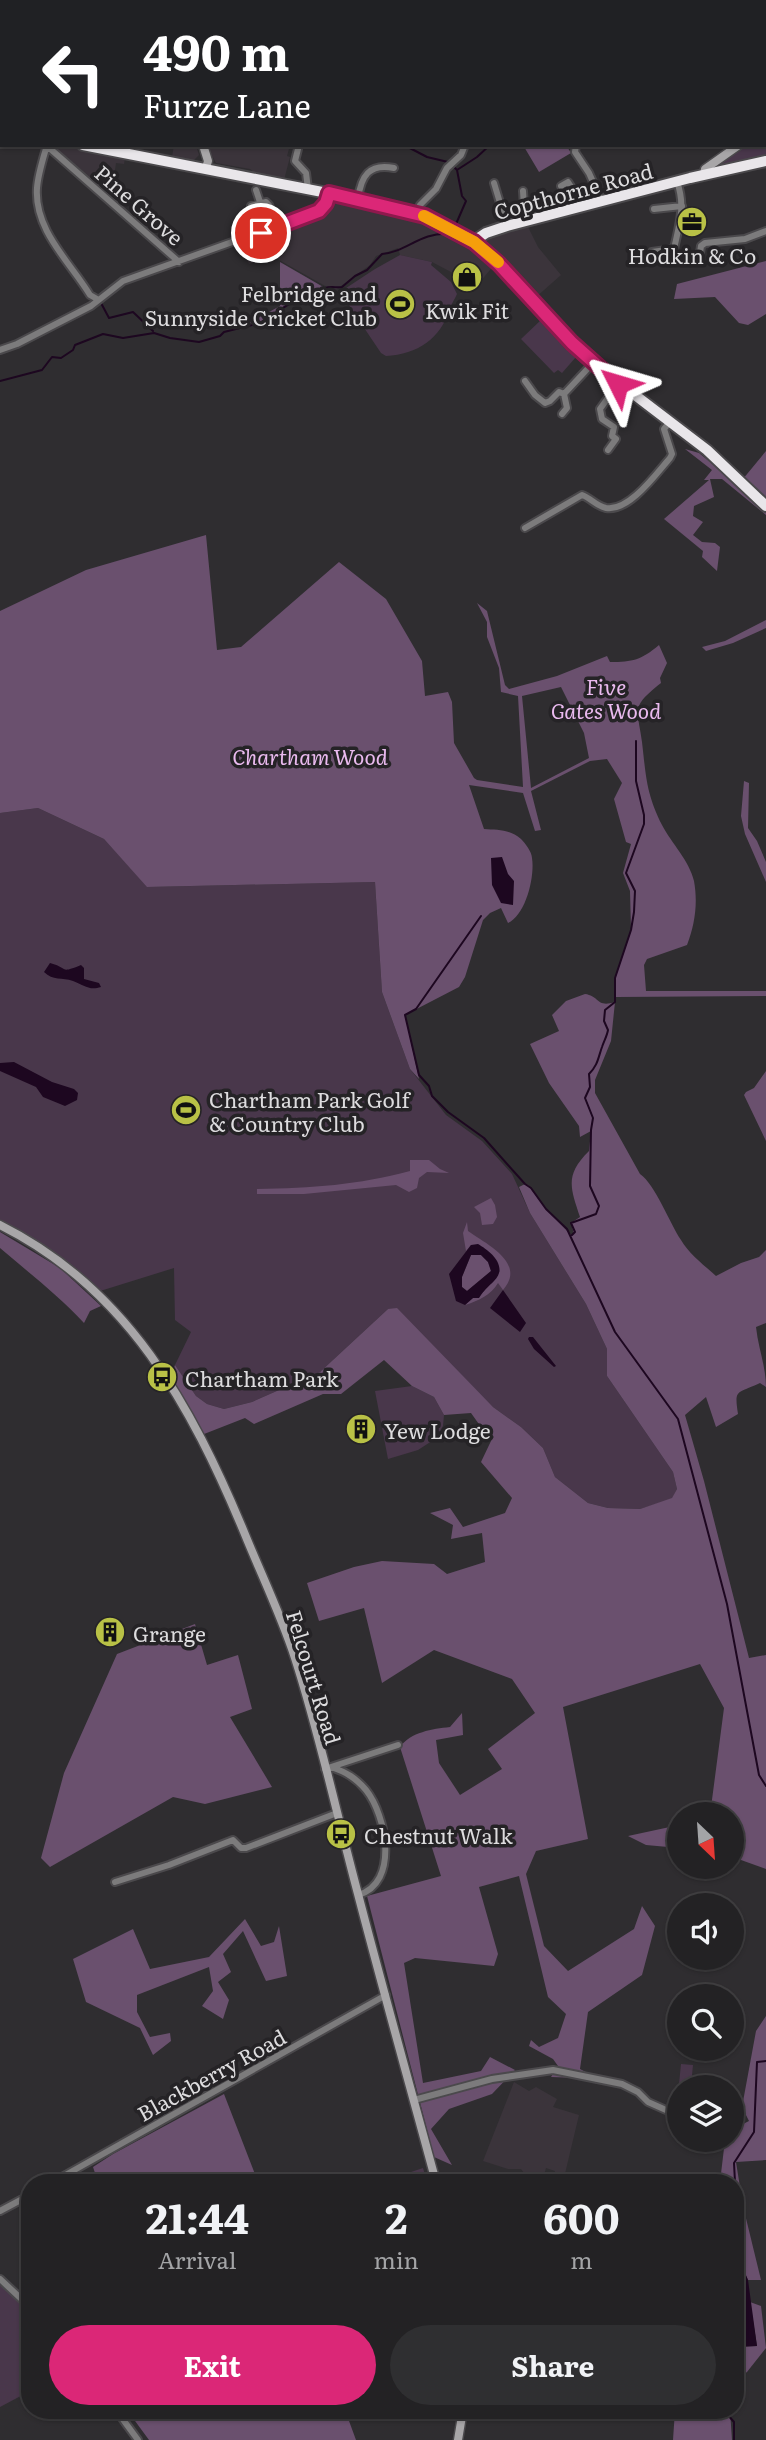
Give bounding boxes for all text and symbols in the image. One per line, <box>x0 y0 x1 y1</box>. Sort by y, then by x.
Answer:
text: 490 m <box>143 13 290 86</box>
icon: left <box>28 28 119 119</box>
text: Furze Lane <box>143 80 311 128</box>
street label: Copthorne Road <box>490 154 656 226</box>
street label: Pine Grove <box>89 157 191 251</box>
pin <box>231 203 291 263</box>
office icon: Hodkin & Co <box>675 205 709 239</box>
icon: arrive <box>242 214 280 252</box>
place label: Hodkin & Co <box>628 239 756 270</box>
shop icon: Kwik Fit <box>450 260 484 294</box>
place label: Felbridge and Sunnyside Cricket Club <box>144 277 377 332</box>
sports icon: Felbridge and Sunnyside Cricket Club <box>383 287 417 321</box>
place label: Kwik Fit <box>425 294 510 325</box>
position arrow <box>581 347 655 421</box>
park label: Five Gates Wood <box>551 670 661 725</box>
park label: Chartham Wood <box>232 740 388 771</box>
place label: Chartham Park Golf & Country Club <box>209 1083 412 1138</box>
sports icon: Chartham Park Golf & Country Club <box>169 1093 203 1127</box>
bus stop icon: Chartham Park <box>145 1360 179 1394</box>
place label: Chartham Park <box>185 1362 339 1393</box>
building icon: Yew Lodge <box>344 1412 378 1446</box>
place label: Yew Lodge <box>384 1414 491 1445</box>
street label: Felcourt Road <box>280 1606 350 1748</box>
building icon: Grange <box>93 1615 127 1649</box>
place label: Grange <box>133 1617 206 1648</box>
north arrow <box>667 1802 744 1880</box>
map controls <box>667 1802 744 2152</box>
bus stop icon: Chestnut Walk <box>324 1817 358 1851</box>
place label: Chestnut Walk <box>364 1819 513 1850</box>
button: sound <box>667 1893 744 1970</box>
button: search <box>667 1984 744 2061</box>
street label: Blackberry Road <box>131 2020 291 2128</box>
button: layers <box>667 2075 744 2152</box>
text: 21:44 <box>145 2185 249 2247</box>
text: 2 <box>385 2185 407 2247</box>
text: 600 <box>543 2185 620 2247</box>
text: Arrival <box>158 2242 237 2276</box>
text: min <box>374 2242 419 2276</box>
text: m <box>570 2242 593 2276</box>
button: Exit <box>49 2325 376 2405</box>
button: Share <box>390 2325 716 2405</box>

